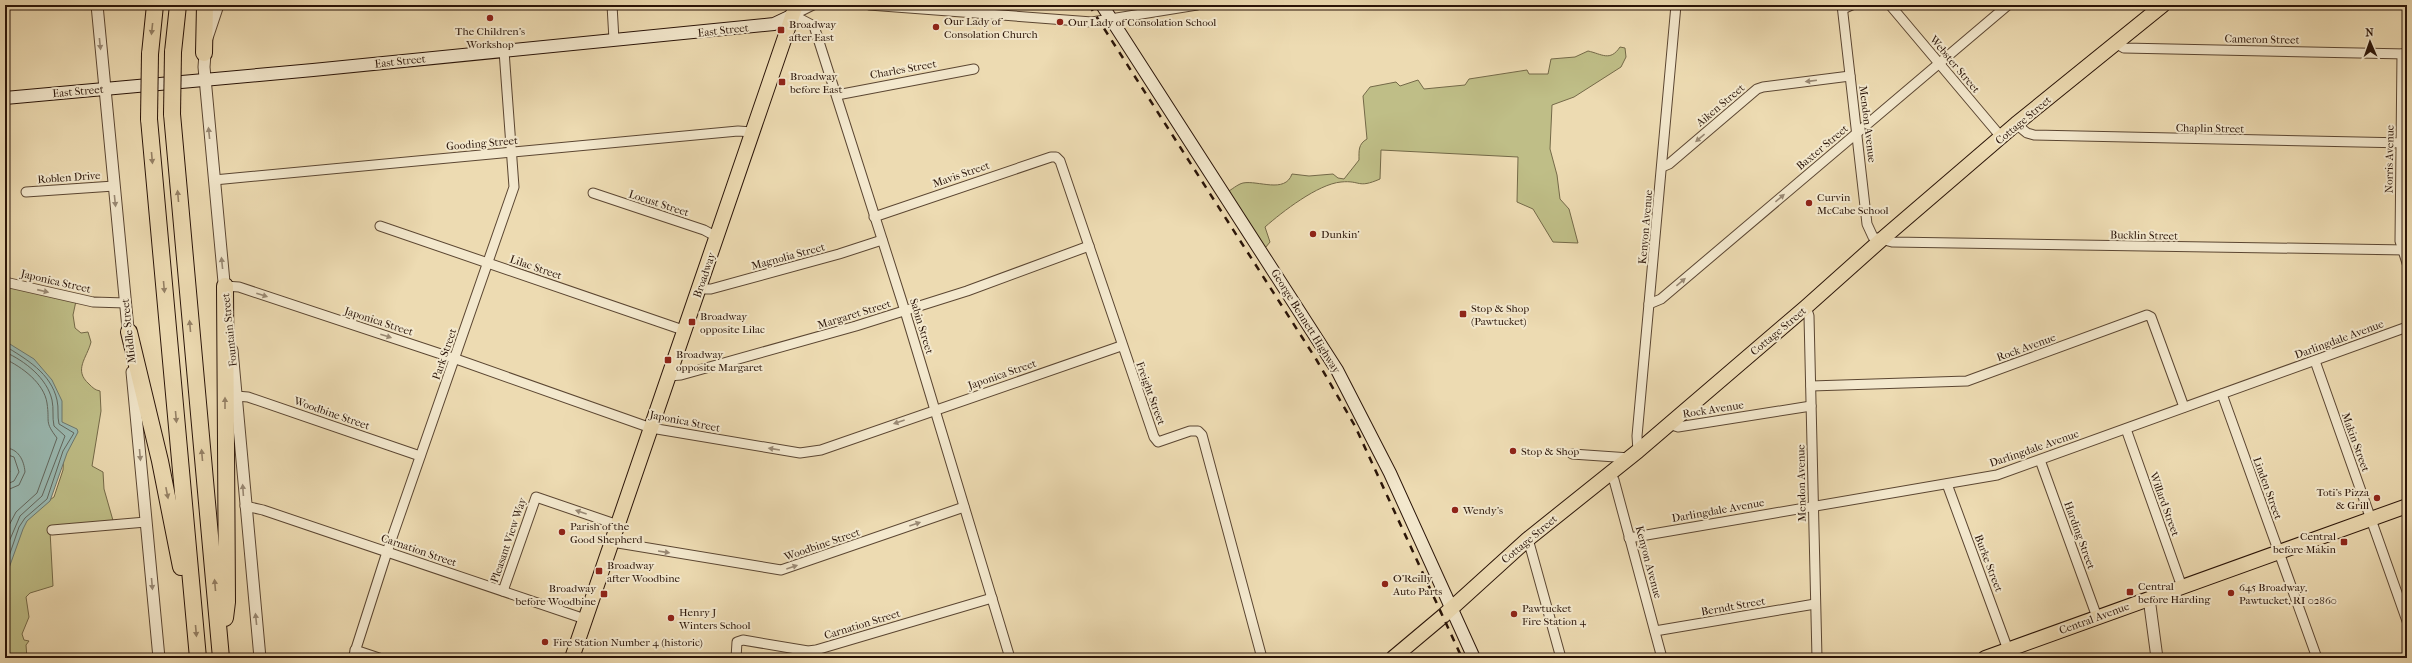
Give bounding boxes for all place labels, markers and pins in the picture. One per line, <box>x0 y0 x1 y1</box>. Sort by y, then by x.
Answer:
marker: The Children’s Workshop <box>485 13 495 23</box>
place label: Our Lady of Consolation Church <box>944 15 1038 41</box>
place label: Our Lady of Consolation School <box>1068 16 1216 29</box>
marker: Our Lady of Consolation School <box>1055 17 1065 27</box>
place label: Broadway after East <box>789 18 837 44</box>
marker: Our Lady of Consolation Church <box>931 22 941 32</box>
place label: The Children’s Workshop <box>455 25 525 51</box>
marker: Broadway after East <box>776 25 786 35</box>
place label: Broadway before East <box>789 70 842 96</box>
marker: Broadway before East <box>777 77 787 87</box>
place label: Curvin McCabe School <box>1817 191 1889 217</box>
marker: Curvin McCabe School <box>1804 198 1814 208</box>
place label: Dunkin' <box>1321 228 1360 241</box>
marker: Dunkin' <box>1308 229 1318 239</box>
place label: Stop & Shop (Pawtucket) <box>1471 302 1529 328</box>
marker: Stop & Shop (Pawtucket) <box>1458 309 1468 319</box>
place label: Broadway opposite Lilac <box>700 310 765 336</box>
marker: Broadway opposite Lilac <box>687 317 697 327</box>
place label: Broadway opposite Margaret <box>676 348 763 374</box>
marker: Broadway opposite Margaret <box>663 355 673 365</box>
place label: Stop & Shop <box>1521 445 1579 458</box>
marker: Stop & Shop <box>1508 446 1518 456</box>
place label: Toti's Pizza & Grill <box>2317 486 2370 512</box>
marker: Toti's Pizza & Grill <box>2372 493 2382 503</box>
place label: Wendy's <box>1462 504 1503 517</box>
marker: Wendy's <box>1450 505 1460 515</box>
place label: Parish of the Good Shepherd <box>570 520 644 546</box>
marker: Parish of the Good Shepherd <box>557 527 567 537</box>
place label: Central before Makin <box>2272 530 2337 556</box>
marker: Central before Makin <box>2339 537 2349 547</box>
place label: Broadway after Woodbine <box>607 559 681 585</box>
marker: Broadway after Woodbine <box>594 566 604 576</box>
place label: O'Reilly Auto Parts <box>1392 572 1442 598</box>
marker: O'Reilly Auto Parts <box>1380 579 1390 589</box>
place label: Central before Harding <box>2137 580 2210 606</box>
place label: 645 Broadway, Pawtucket, RI 02860 <box>2239 581 2337 607</box>
place label: Broadway before Woodbine <box>515 582 597 608</box>
marker: Central before Harding <box>2125 587 2135 597</box>
marker: 645 Broadway, Pawtucket, RI 02860 <box>2226 588 2236 598</box>
marker: Broadway before Woodbine <box>599 589 609 599</box>
place label: Pawtucket Fire Station 4 <box>1522 602 1587 628</box>
place label: Henry J Winters School <box>678 606 750 632</box>
marker: Pawtucket Fire Station 4 <box>1509 609 1519 619</box>
marker: Henry J Winters School <box>666 613 676 623</box>
place label: Fire Station Number 4 (historic) <box>553 636 703 649</box>
marker: Fire Station Number 4 (historic) <box>540 637 550 647</box>

